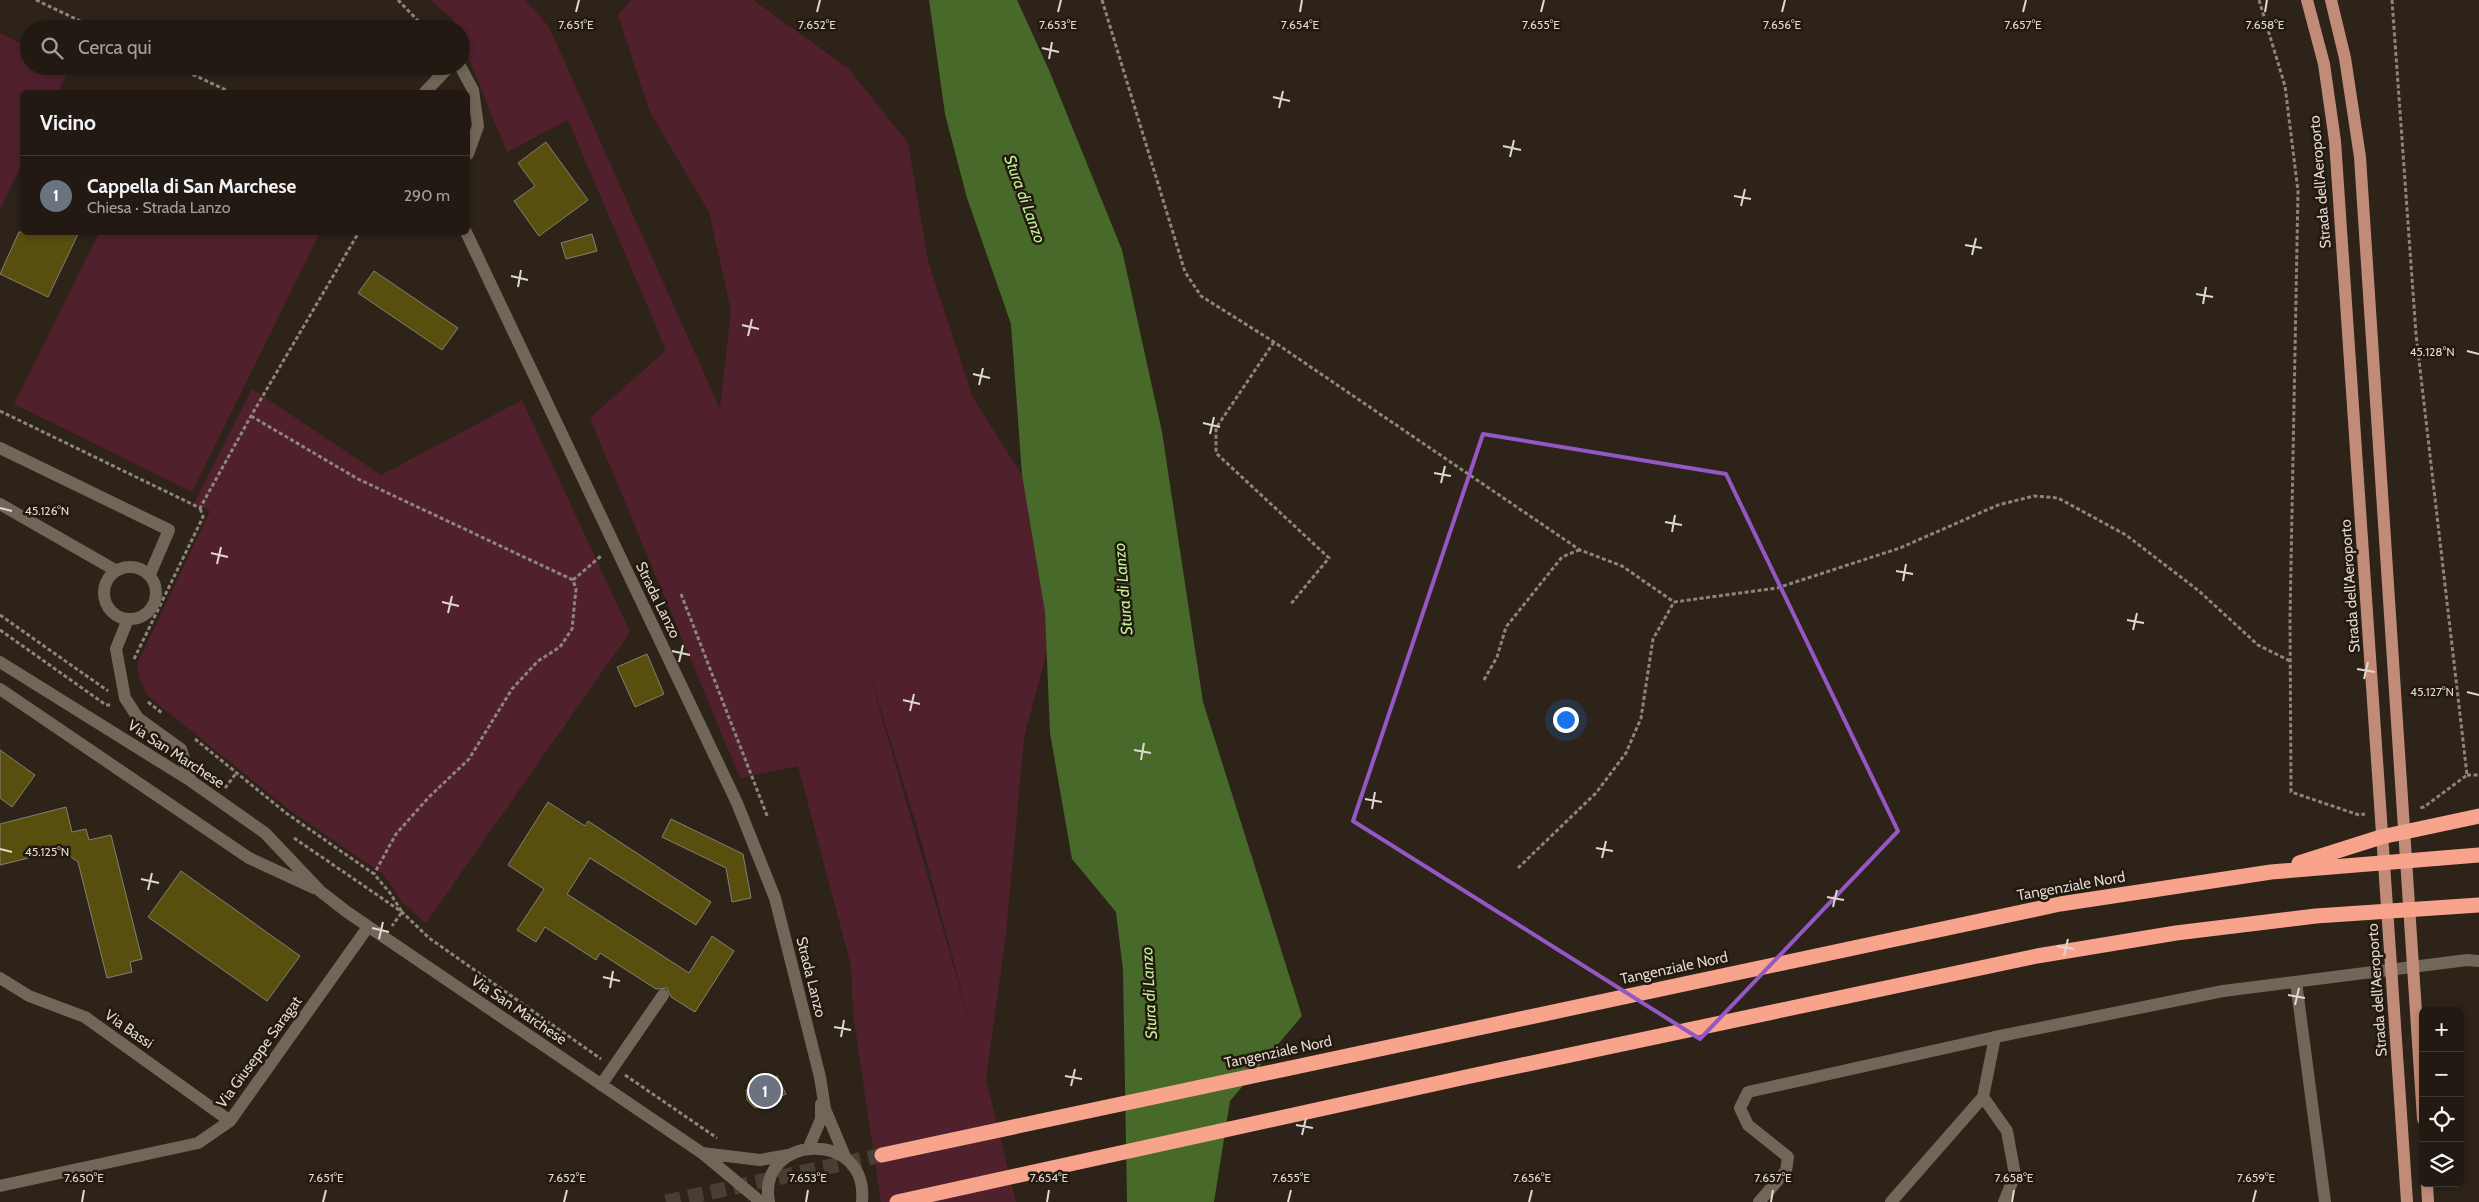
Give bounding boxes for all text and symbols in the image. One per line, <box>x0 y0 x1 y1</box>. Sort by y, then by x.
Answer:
text: 7.651°E <box>558 17 594 32</box>
text: 7.652°E <box>798 17 836 32</box>
text: 7.653°E <box>1039 17 1077 32</box>
text: 7.654°E <box>1281 17 1320 32</box>
text: 7.655°E <box>1522 17 1560 32</box>
text: 7.656°E <box>1763 17 1801 32</box>
text: 7.657°E <box>2004 17 2042 32</box>
text: 7.658°E <box>2246 17 2285 32</box>
search box <box>20 20 470 75</box>
icon: search <box>38 34 66 62</box>
text: Cerca qui <box>78 36 152 59</box>
text: Vicino <box>40 110 96 135</box>
street label: Strada dell'Aeroporto <box>2305 115 2335 249</box>
water label: Stura di Lanzo <box>1000 152 1050 246</box>
text: Cappella di San Marchese <box>87 175 296 198</box>
text: 1 <box>53 186 59 205</box>
text: 290 m <box>404 186 450 205</box>
text: Chiesa · Strada Lanzo <box>87 198 231 217</box>
text: 45.128°N <box>2409 344 2455 359</box>
text: 45.126°N <box>25 503 69 518</box>
street label: Strada dell'Aeroporto <box>2336 519 2364 653</box>
water label: Stura di Lanzo <box>1110 542 1136 636</box>
street label: Strada Lanzo <box>632 559 684 641</box>
text: 45.127°N <box>2410 684 2454 699</box>
your location <box>1553 707 1579 733</box>
street label: Via San Marchese <box>124 716 228 792</box>
text: 45.125°N <box>25 844 69 859</box>
street label: Tangenziale Nord <box>2015 868 2127 904</box>
street label: Strada dell'Aeroporto <box>2363 923 2391 1057</box>
street label: Strada Lanzo <box>792 935 830 1019</box>
water label: Stura di Lanzo <box>1137 946 1161 1040</box>
street label: Tangenziale Nord <box>1619 948 1729 988</box>
street label: Via San Marchese <box>468 971 571 1049</box>
street label: Via Giuseppe Saragat <box>212 993 306 1111</box>
street label: Via Bassi <box>101 1006 157 1052</box>
map controls <box>2419 1007 2464 1187</box>
button: + <box>2419 1007 2464 1052</box>
street label: Tangenziale Nord <box>1223 1032 1333 1072</box>
button: − <box>2419 1052 2464 1097</box>
pin: 1 <box>749 1072 781 1110</box>
button: locate <box>2419 1097 2464 1142</box>
button: layers <box>2419 1142 2464 1187</box>
text: 7.650°E <box>64 1170 104 1185</box>
text: 7.651°E <box>308 1170 344 1185</box>
text: 7.652°E <box>548 1170 586 1185</box>
text: 7.653°E <box>789 1170 827 1185</box>
text: 7.654°E <box>1030 1170 1069 1185</box>
text: 7.655°E <box>1272 1170 1310 1185</box>
text: 7.656°E <box>1513 1170 1551 1185</box>
text: 7.657°E <box>1754 1170 1792 1185</box>
text: 7.658°E <box>1995 1170 2034 1185</box>
text: 7.659°E <box>2237 1170 2276 1185</box>

